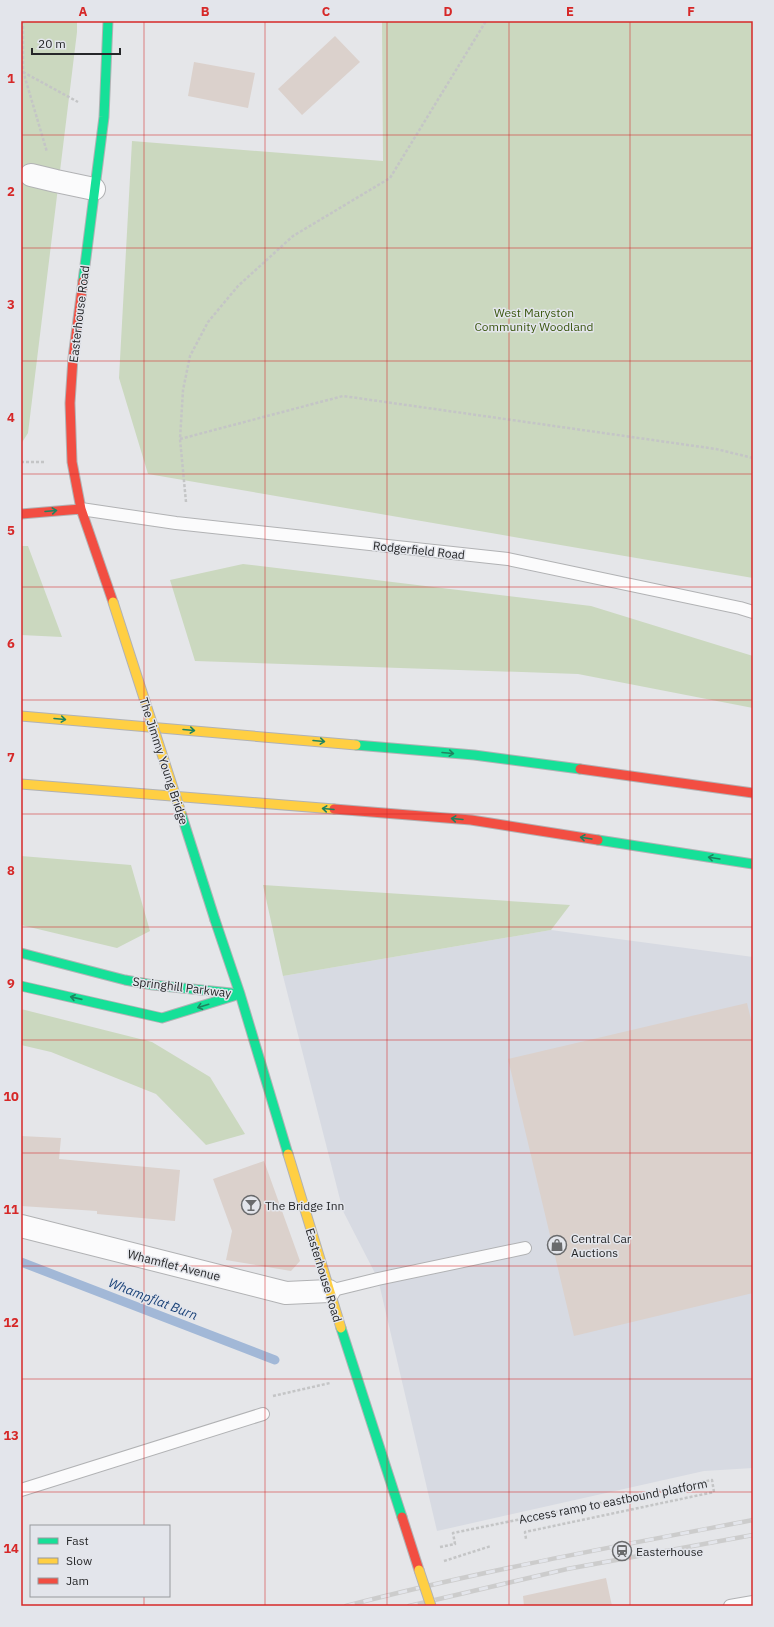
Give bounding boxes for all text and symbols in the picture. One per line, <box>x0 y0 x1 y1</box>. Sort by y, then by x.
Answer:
text: A <box>79 3 88 20</box>
text: B <box>201 3 210 20</box>
text: C <box>322 3 331 20</box>
text: D <box>443 3 453 20</box>
text: E <box>566 3 574 20</box>
text: F <box>687 3 695 20</box>
scale bar <box>32 30 120 56</box>
text: 20 m <box>38 36 66 51</box>
text: 1 <box>7 70 15 87</box>
text: 2 <box>7 183 15 200</box>
street label: Easterhouse Road <box>66 265 92 363</box>
text: 3 <box>7 296 15 313</box>
park label: West Maryston Community Woodland <box>474 305 594 334</box>
text: 4 <box>7 409 15 426</box>
one-way arrow <box>44 508 57 515</box>
text: 5 <box>7 522 15 539</box>
street label: Rodgerfield Road <box>372 538 466 562</box>
text: 6 <box>7 635 15 652</box>
street label: The Jimmy Young Bridge <box>136 695 192 827</box>
one-way arrow <box>53 716 66 723</box>
one-way arrow <box>182 727 195 734</box>
one-way arrow <box>312 738 325 745</box>
text: 7 <box>7 749 15 766</box>
one-way arrow <box>441 749 454 756</box>
one-way arrow <box>322 805 335 812</box>
one-way arrow <box>451 816 464 823</box>
one-way arrow <box>580 834 593 842</box>
one-way arrow <box>708 854 721 862</box>
text: 8 <box>7 862 15 879</box>
street label: Springhill Parkway <box>132 974 232 1000</box>
text: 9 <box>7 975 15 992</box>
one-way arrow <box>70 994 83 1002</box>
one-way arrow <box>196 1003 209 1010</box>
text: 10 <box>3 1088 19 1105</box>
bar icon: The Bridge Inn <box>240 1194 262 1216</box>
place label: The Bridge Inn <box>265 1198 344 1213</box>
text: 11 <box>3 1201 19 1218</box>
street label: Easterhouse Road <box>303 1226 345 1324</box>
place label: Central Car Auctions <box>571 1231 632 1260</box>
shop icon: Central Car Auctions <box>546 1234 568 1256</box>
street label: Whamflet Avenue <box>126 1246 222 1284</box>
water label: Whampflat Burn <box>106 1274 200 1324</box>
text: 12 <box>3 1314 19 1331</box>
text: 13 <box>3 1427 19 1444</box>
street label: Access ramp to eastbound platform <box>518 1475 708 1527</box>
legend <box>30 1525 170 1597</box>
text: Fast <box>66 1533 89 1548</box>
text: 14 <box>3 1540 19 1557</box>
station icon: Easterhouse <box>611 1540 633 1562</box>
place label: Easterhouse <box>636 1544 704 1559</box>
text: Slow <box>66 1553 92 1568</box>
text: Jam <box>66 1573 89 1588</box>

